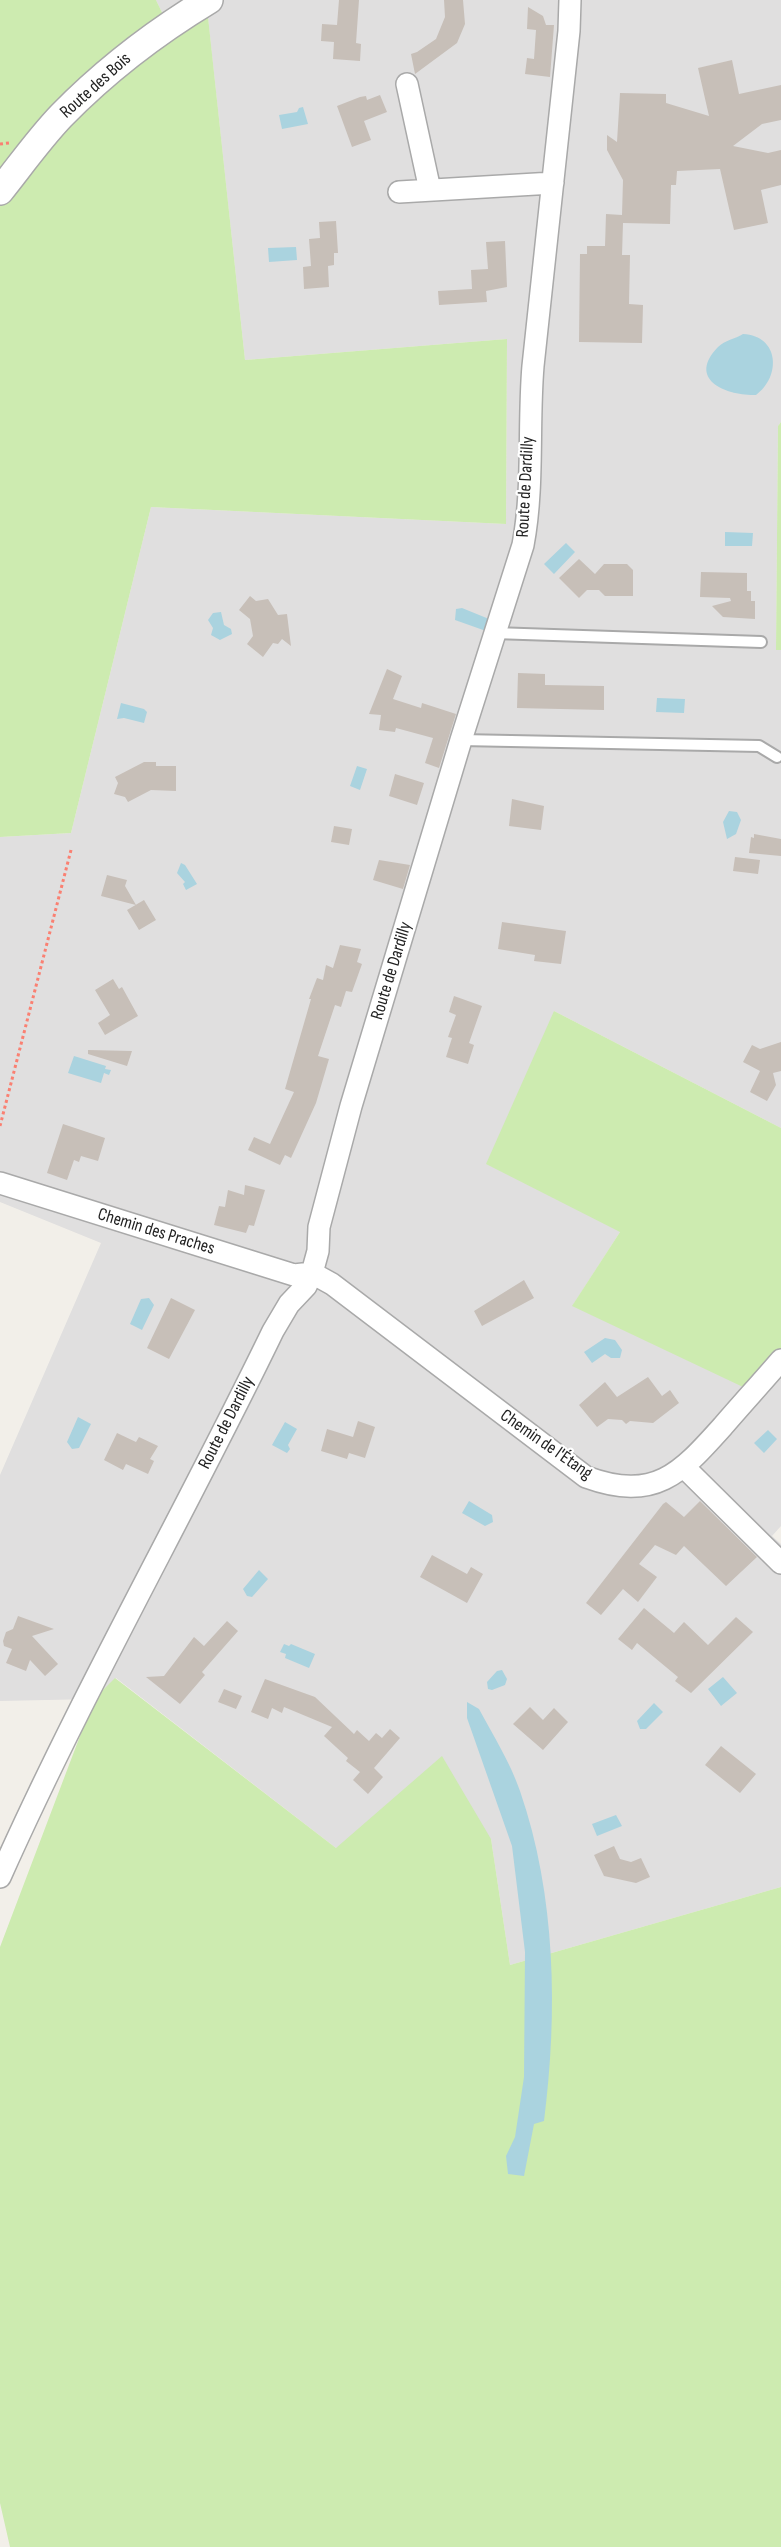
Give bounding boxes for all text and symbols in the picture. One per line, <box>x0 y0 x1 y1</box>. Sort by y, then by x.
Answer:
street label: Route des Bois <box>56 49 136 123</box>
street label: Route de Dardilly <box>513 436 539 538</box>
street label: Route de Dardilly <box>367 919 417 1023</box>
street label: Chemin des Praches <box>95 1204 217 1260</box>
street label: Route de Dardilly <box>194 1373 260 1473</box>
street label: Chemin de l'Étang <box>496 1405 596 1485</box>

